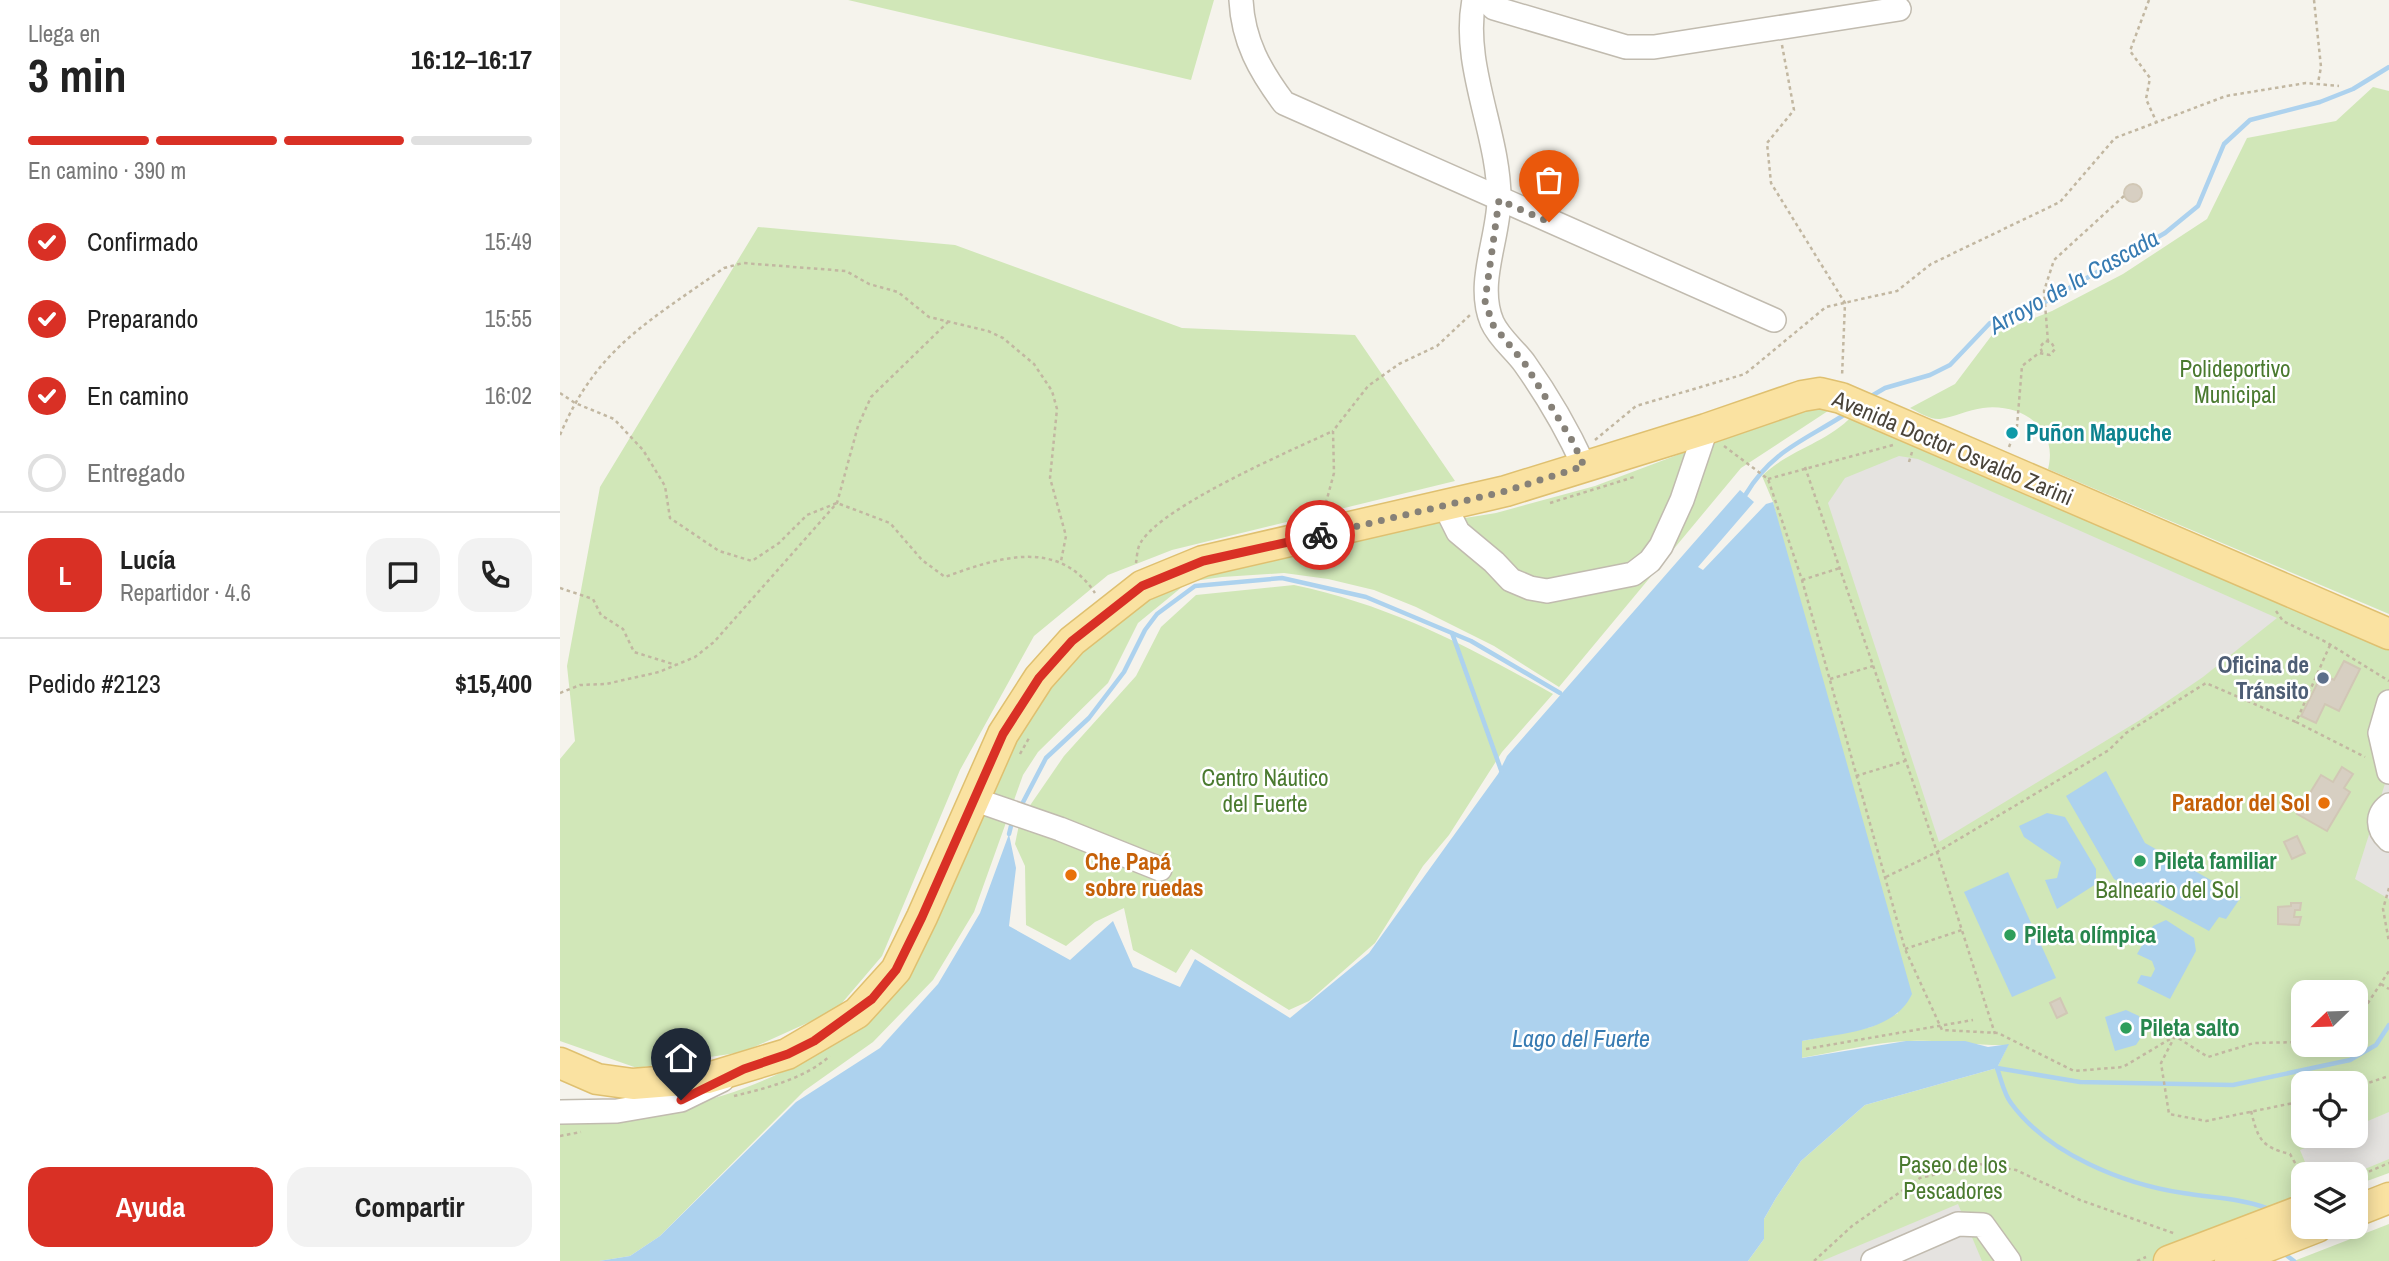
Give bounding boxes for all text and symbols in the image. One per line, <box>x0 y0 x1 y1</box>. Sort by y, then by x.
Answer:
text: Llega en <box>28 18 100 49</box>
text: 16:12–16:17 <box>411 42 532 77</box>
text: 3 min <box>28 44 127 106</box>
pin <box>1519 150 1579 222</box>
text: En camino · 390 m <box>28 155 186 186</box>
icon: bag <box>1530 161 1568 199</box>
water label: Arroyo de la Cascada <box>1982 221 2164 341</box>
icon: check <box>28 223 66 261</box>
text: Confirmado <box>87 224 198 259</box>
text: 15:49 <box>485 226 532 257</box>
icon: check <box>28 300 66 338</box>
text: Preparando <box>87 301 198 336</box>
text: 15:55 <box>485 303 532 334</box>
park label: Polideportivo Municipal <box>2179 353 2291 410</box>
icon: check <box>28 377 66 415</box>
text: En camino <box>87 378 189 413</box>
text: 16:02 <box>485 380 532 411</box>
street label: Avenida Doctor Osvaldo Zarini <box>1827 382 2078 512</box>
place label: Puñon Mapuche <box>2026 417 2172 448</box>
marker: Puñon Mapuche <box>2004 425 2020 441</box>
text: Entregado <box>87 455 185 490</box>
courier <box>1285 500 1355 570</box>
icon: bike <box>1301 516 1339 554</box>
button: chat <box>366 538 440 612</box>
button: phone <box>458 538 532 612</box>
text: Lucía <box>120 542 176 577</box>
text: L <box>58 558 72 593</box>
text: Repartidor · 4.6 <box>120 577 251 608</box>
place label: Oficina de Tránsito <box>2218 649 2309 706</box>
text: Pedido #2123 <box>28 666 161 701</box>
text: $15,400 <box>455 666 532 701</box>
marker: Oficina de Tránsito <box>2315 670 2331 686</box>
park label: Centro Náutico del Fuerte <box>1202 762 1328 819</box>
place label: Parador del Sol <box>2172 787 2310 818</box>
marker: Parador del Sol <box>2316 795 2332 811</box>
place label: Pileta familiar <box>2154 845 2277 876</box>
place label: Che Papá sobre ruedas <box>1085 846 1203 903</box>
marker: Pileta familiar <box>2132 853 2148 869</box>
marker: Che Papá sobre ruedas <box>1063 867 1079 883</box>
park label: Balneario del Sol <box>2095 874 2239 905</box>
place label: Pileta olímpica <box>2024 919 2157 950</box>
marker: Pileta olímpica <box>2002 927 2018 943</box>
north arrow <box>2291 980 2368 1057</box>
map controls <box>2291 980 2368 1239</box>
place label: Pileta salto <box>2140 1012 2240 1043</box>
marker: Pileta salto <box>2118 1020 2134 1036</box>
water label: Lago del Fuerte <box>1512 1022 1650 1054</box>
pin <box>651 1028 711 1100</box>
icon: home <box>662 1039 700 1077</box>
button: locate <box>2291 1071 2368 1148</box>
park label: Paseo de los Pescadores <box>1898 1149 2008 1206</box>
button: layers <box>2291 1162 2368 1239</box>
button: Ayuda <box>28 1167 273 1247</box>
button: Compartir <box>287 1167 532 1247</box>

